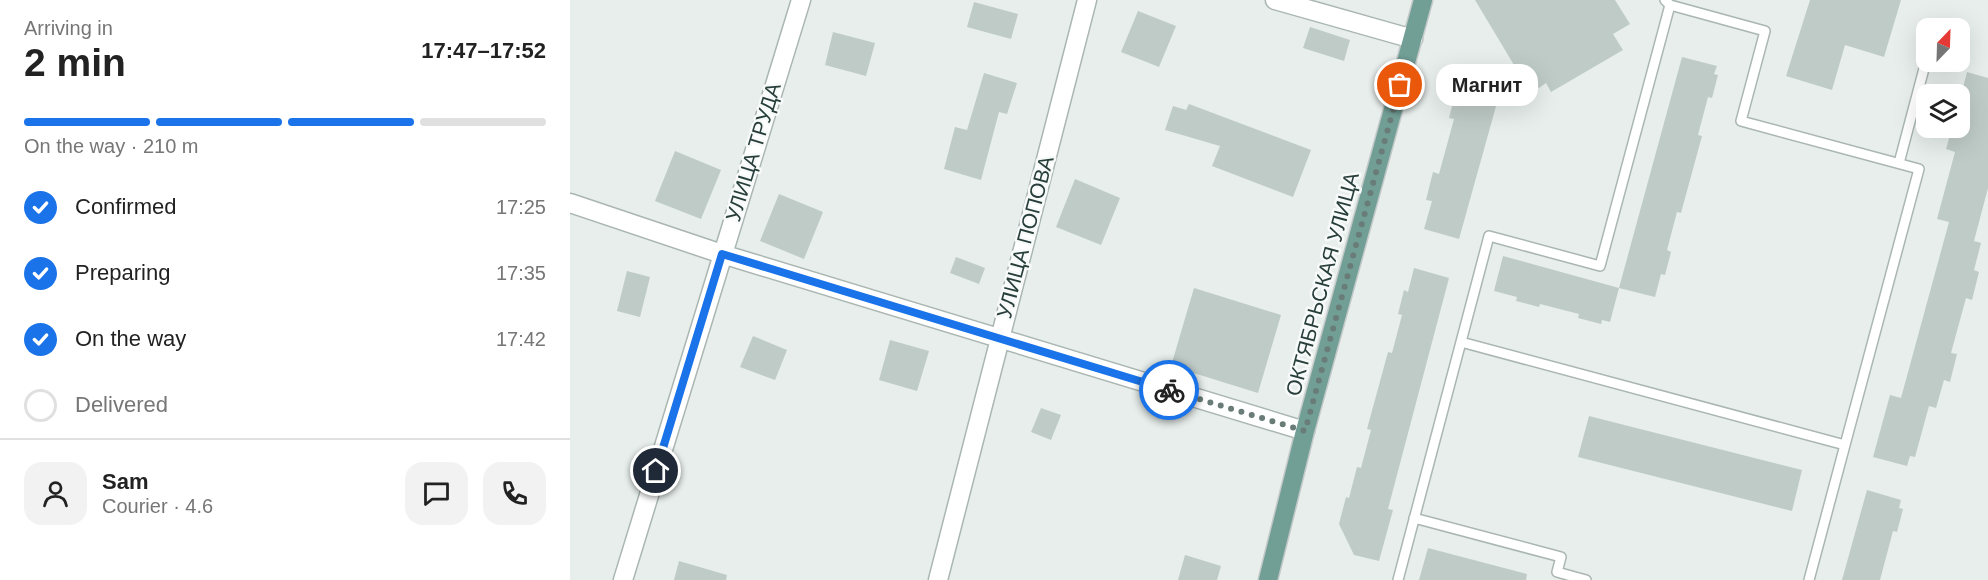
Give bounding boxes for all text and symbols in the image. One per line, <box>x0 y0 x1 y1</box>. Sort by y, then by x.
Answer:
text: Arriving in <box>24 17 113 39</box>
north arrow <box>1916 18 1970 72</box>
map controls <box>1916 18 1970 138</box>
text: 17:47–17:52 <box>421 38 546 63</box>
text: 2 min <box>24 41 126 84</box>
pin <box>1374 59 1425 110</box>
callout: Магнит <box>1436 64 1538 106</box>
icon: bag <box>1383 68 1416 101</box>
text: Магнит <box>1452 74 1522 96</box>
street label: УЛИЦА ТРУДА <box>721 80 785 224</box>
button: layers <box>1916 84 1970 138</box>
text: On the way · 210 m <box>24 135 199 157</box>
street label: УЛИЦА ПОПОВА <box>992 153 1058 321</box>
street label: ОКТЯБРЬСКАЯ УЛИЦА <box>1281 170 1363 398</box>
icon: check <box>24 191 57 224</box>
text: Confirmed <box>75 194 176 219</box>
text: 17:25 <box>496 196 546 218</box>
icon: check <box>24 257 57 290</box>
text: Preparing <box>75 260 170 285</box>
text: 17:35 <box>496 262 546 284</box>
icon: check <box>24 323 57 356</box>
text: On the way <box>75 326 186 351</box>
text: 17:42 <box>496 328 546 350</box>
courier <box>1139 360 1199 420</box>
icon: bike <box>1153 374 1186 407</box>
text: Delivered <box>75 392 168 417</box>
pin <box>630 445 681 496</box>
icon: home <box>639 454 672 487</box>
button: person <box>24 462 87 525</box>
button: chat <box>405 462 468 525</box>
button: phone <box>483 462 546 525</box>
text: Sam <box>102 469 148 494</box>
text: Courier · 4.6 <box>102 495 213 517</box>

